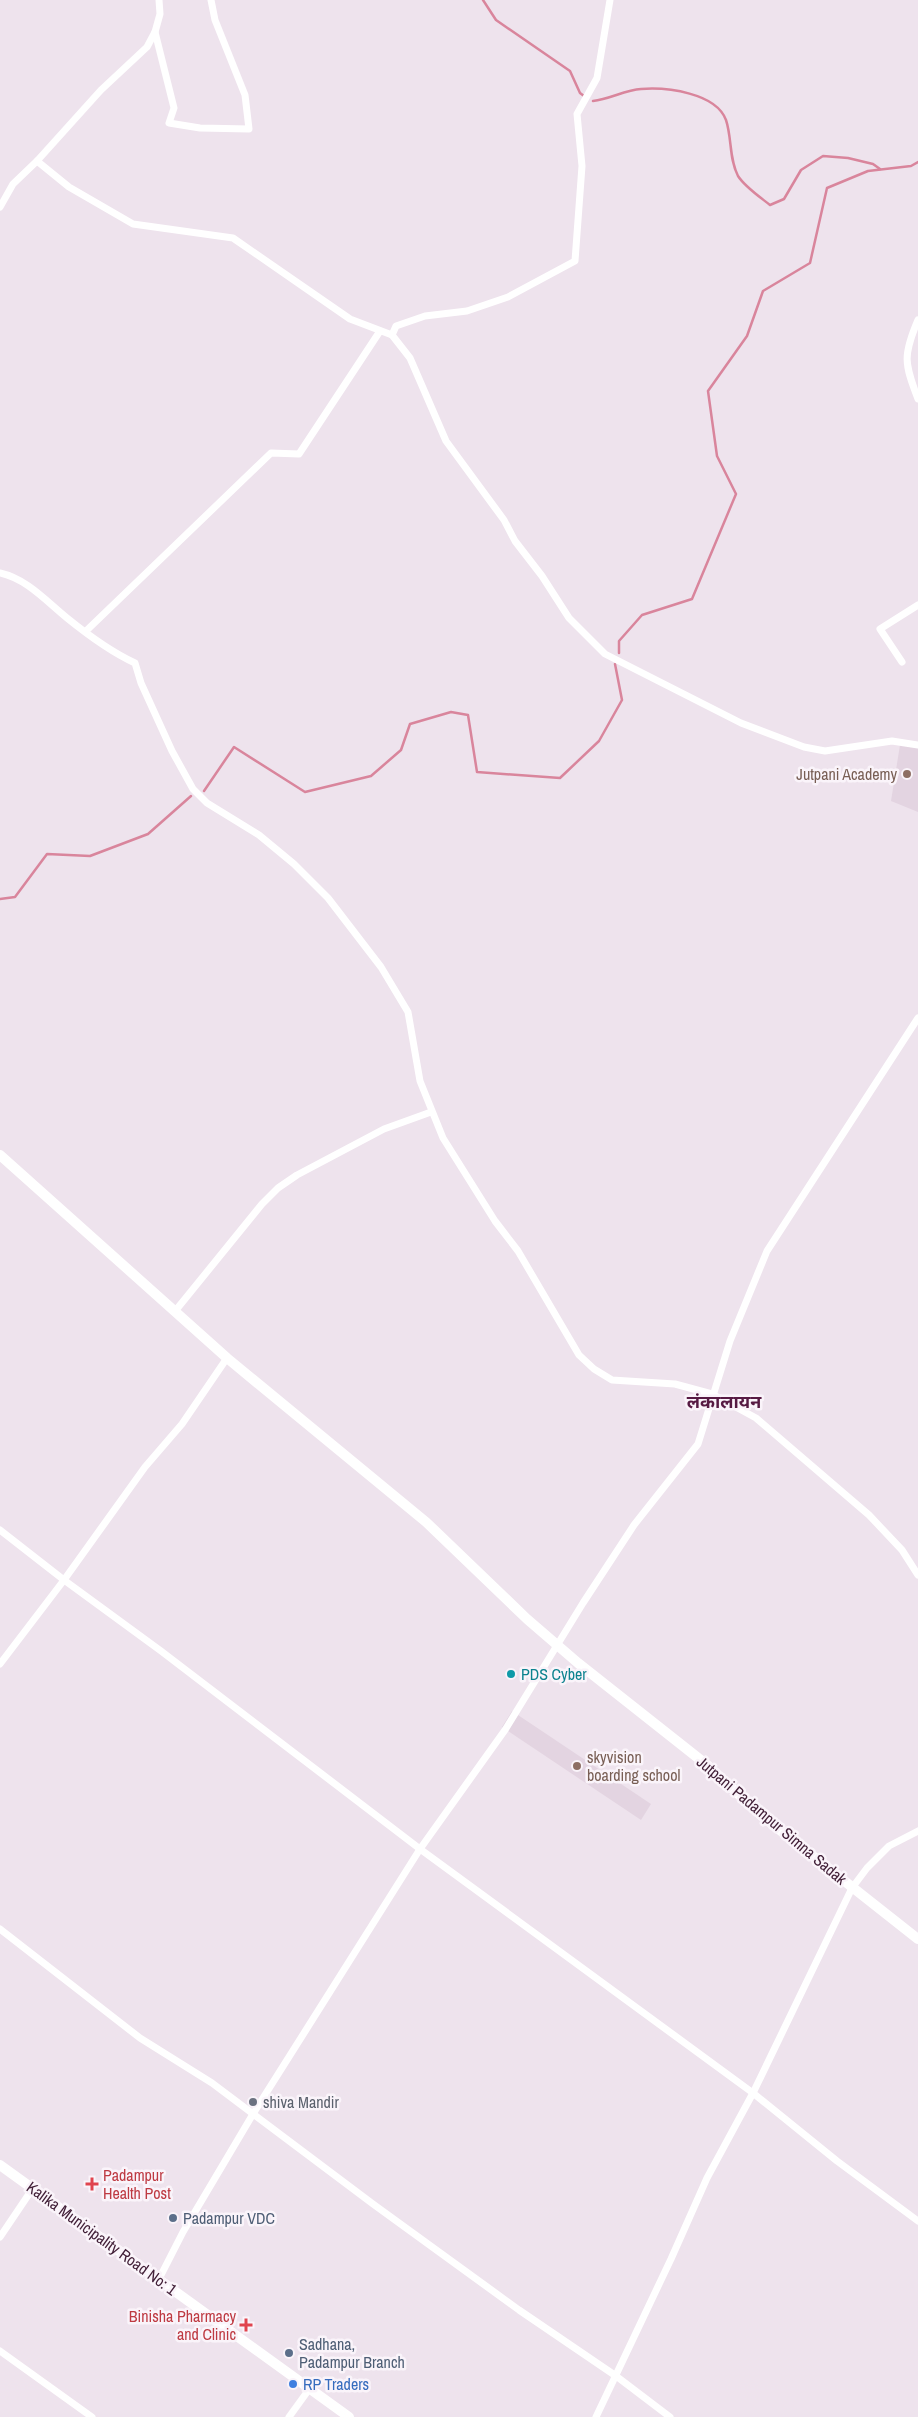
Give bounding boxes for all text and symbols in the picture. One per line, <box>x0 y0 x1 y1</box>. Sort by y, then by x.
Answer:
place label: Jutpani Academy <box>796 763 897 785</box>
marker: Jutpani Academy <box>901 768 913 780</box>
district label: लंकालायन <box>687 1389 762 1414</box>
place label: PDS Cyber <box>521 1663 587 1685</box>
marker: PDS Cyber <box>505 1668 517 1680</box>
place label: skyvision boarding school <box>587 1746 680 1786</box>
street label: Jutpani Padampur Simna Sadak <box>692 1751 852 1890</box>
marker: skyvision boarding school <box>571 1760 583 1772</box>
place label: shiva Mandir <box>263 2091 339 2113</box>
marker: shiva Mandir <box>247 2096 259 2108</box>
place label: Padampur Health Post <box>103 2164 171 2204</box>
street label: Kalika Municipality Road No: 1 <box>22 2176 182 2300</box>
marker: Padampur Health Post <box>85 2177 99 2191</box>
place label: Padampur VDC <box>183 2207 275 2229</box>
marker: Padampur VDC <box>167 2212 179 2224</box>
place label: Binisha Pharmacy and Clinic <box>129 2305 236 2345</box>
marker: Binisha Pharmacy and Clinic <box>240 2319 252 2331</box>
place label: Sadhana, Padampur Branch <box>299 2333 405 2373</box>
marker: Sadhana, Padampur Branch <box>283 2347 295 2359</box>
place label: RP Traders <box>303 2373 369 2395</box>
marker: RP Traders <box>287 2378 299 2390</box>

